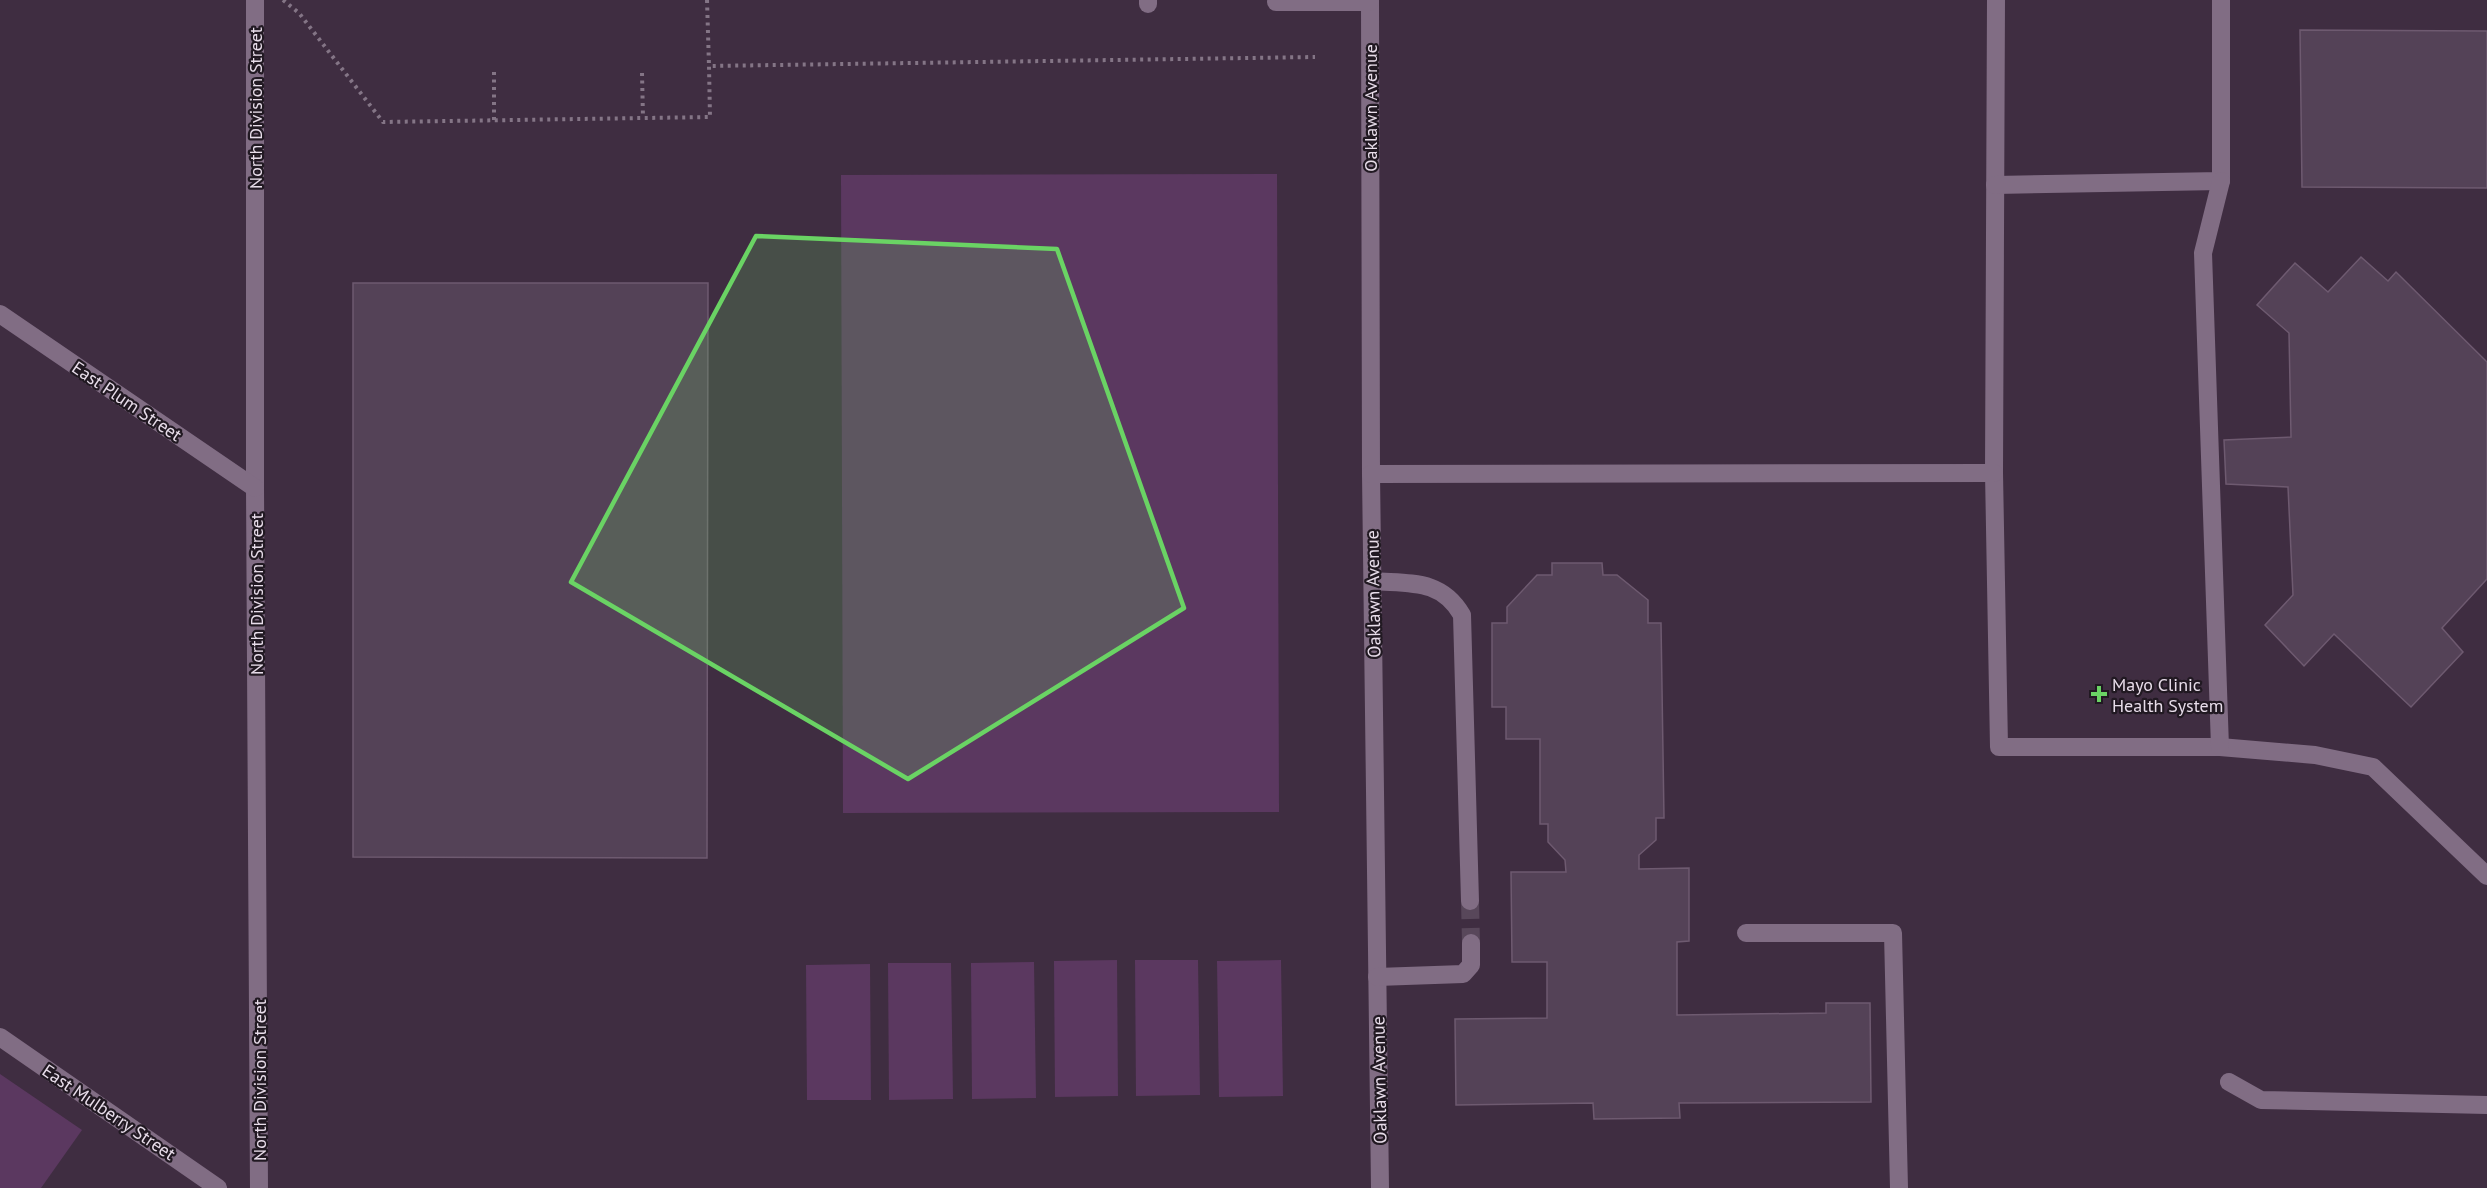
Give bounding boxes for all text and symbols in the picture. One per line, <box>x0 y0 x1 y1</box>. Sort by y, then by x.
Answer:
street label: North Division Street <box>244 27 267 189</box>
street label: Oaklawn Avenue <box>1359 44 1382 172</box>
street label: East Plum Street <box>68 356 186 446</box>
street label: North Division Street <box>245 513 268 675</box>
street label: Oaklawn Avenue <box>1360 530 1386 658</box>
place label: Mayo Clinic Health System <box>2112 673 2223 717</box>
marker: Mayo Clinic Health System <box>2090 685 2108 703</box>
street label: North Division Street <box>248 999 271 1161</box>
street label: Oaklawn Avenue <box>1366 1016 1392 1144</box>
street label: East Mulberry Street <box>38 1059 180 1165</box>

